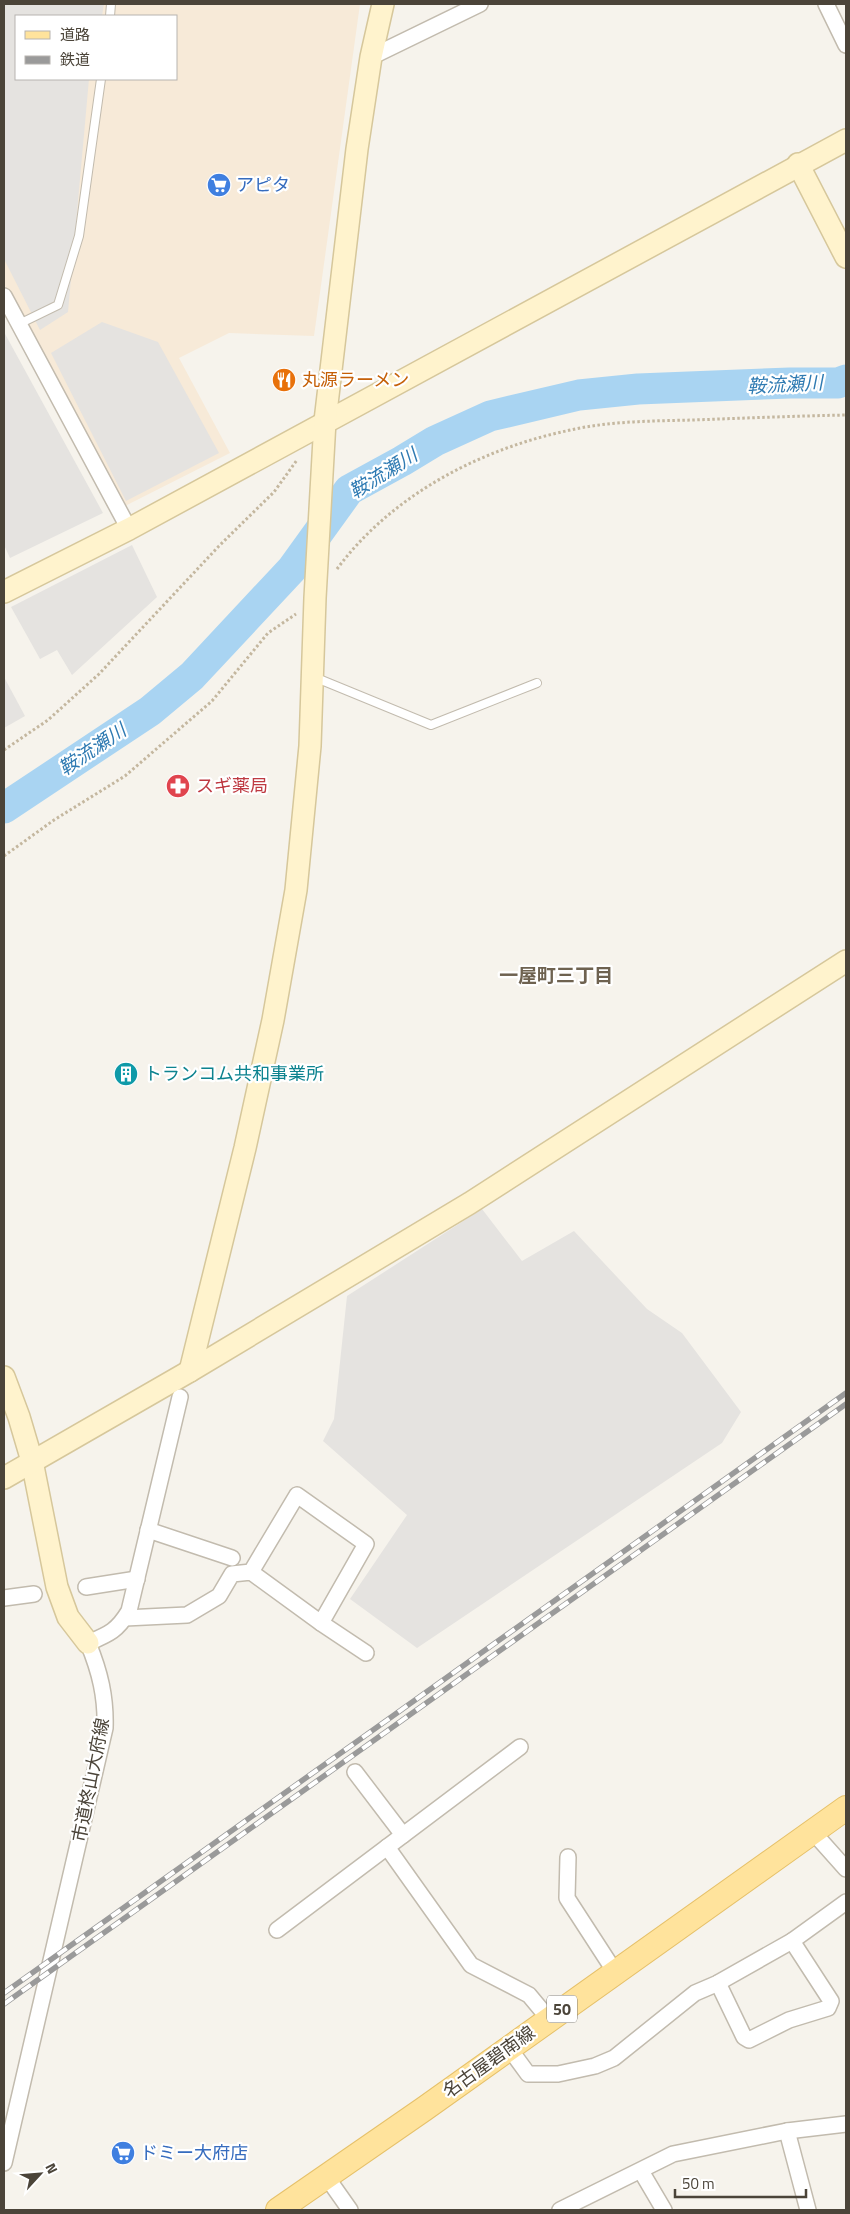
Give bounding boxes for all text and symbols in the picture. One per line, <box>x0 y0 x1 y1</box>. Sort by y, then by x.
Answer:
legend <box>15 15 178 80</box>
text: 道路 <box>60 23 90 46</box>
text: 鉄道 <box>60 48 90 71</box>
place label: アピタ <box>236 171 290 198</box>
supermarket icon: アピタ <box>206 172 232 198</box>
place label: 丸源ラーメン <box>302 366 409 393</box>
restaurant icon: 丸源ラーメン <box>271 367 297 393</box>
water label: 鞍流瀬川 <box>746 367 826 400</box>
water label: 鞍流瀬川 <box>343 439 424 505</box>
water label: 鞍流瀬川 <box>52 714 133 782</box>
place label: スギ薬局 <box>196 772 268 799</box>
pharmacy icon: スギ薬局 <box>165 773 191 799</box>
district label: 一屋町三丁目 <box>499 960 613 989</box>
place label: トランコム共和事業所 <box>144 1060 324 1087</box>
building icon: トランコム共和事業所 <box>113 1061 139 1087</box>
street label: 市道柊山大府線 <box>65 1715 116 1844</box>
road number: 50 <box>547 1996 577 2022</box>
street label: 名古屋碧南線 <box>437 2019 540 2104</box>
place label: ドミー大府店 <box>140 2139 248 2166</box>
supermarket icon: ドミー大府店 <box>110 2140 136 2166</box>
north arrow <box>15 2149 65 2199</box>
text: N <box>41 2159 64 2177</box>
scale bar <box>675 2166 806 2198</box>
text: 50 m <box>682 2172 715 2195</box>

